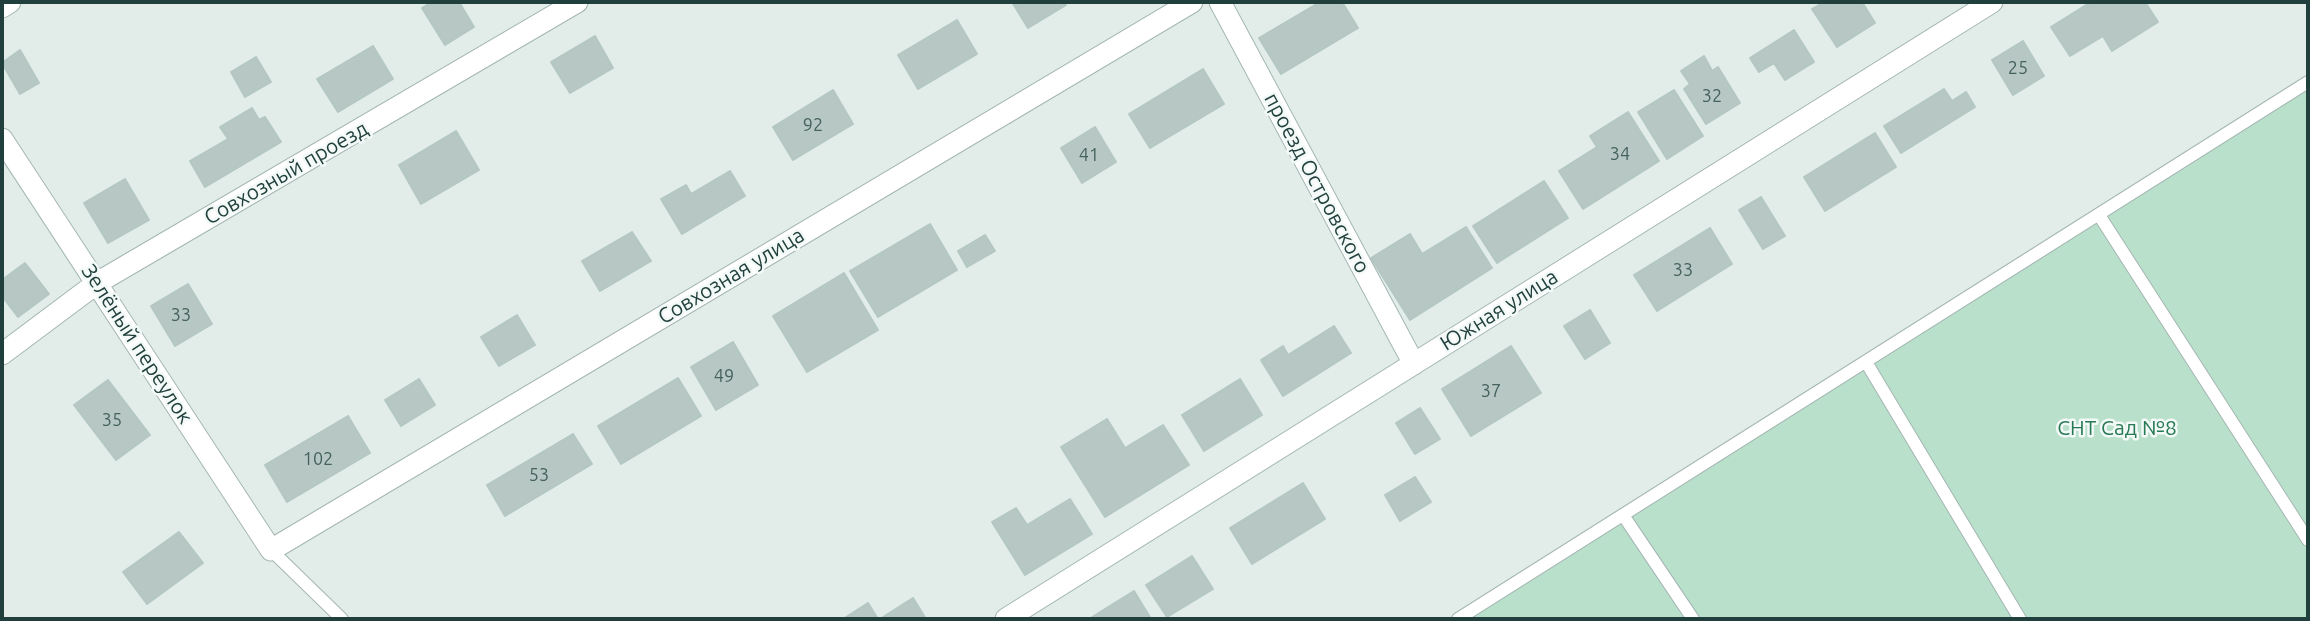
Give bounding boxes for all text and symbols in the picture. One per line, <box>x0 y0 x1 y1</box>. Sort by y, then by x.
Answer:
house number: 25 <box>2008 57 2028 79</box>
house number: 32 <box>1702 85 1722 107</box>
street label: проезд Островского <box>1259 89 1375 277</box>
house number: 92 <box>803 114 823 136</box>
street label: Совхозный проезд <box>200 116 372 230</box>
house number: 34 <box>1610 143 1630 165</box>
house number: 41 <box>1079 144 1099 166</box>
street label: Совхозная улица <box>653 222 809 330</box>
house number: 33 <box>1673 259 1693 281</box>
street label: Зелёный переулок <box>76 260 198 428</box>
street label: Южная улица <box>1436 264 1562 356</box>
house number: 33 <box>171 304 191 326</box>
house number: 49 <box>714 365 734 387</box>
house number: 37 <box>1481 380 1501 402</box>
house number: 35 <box>102 409 122 431</box>
park label: СНТ Сад №8 <box>2057 415 2177 441</box>
house number: 102 <box>303 448 333 470</box>
house number: 53 <box>529 464 549 486</box>

